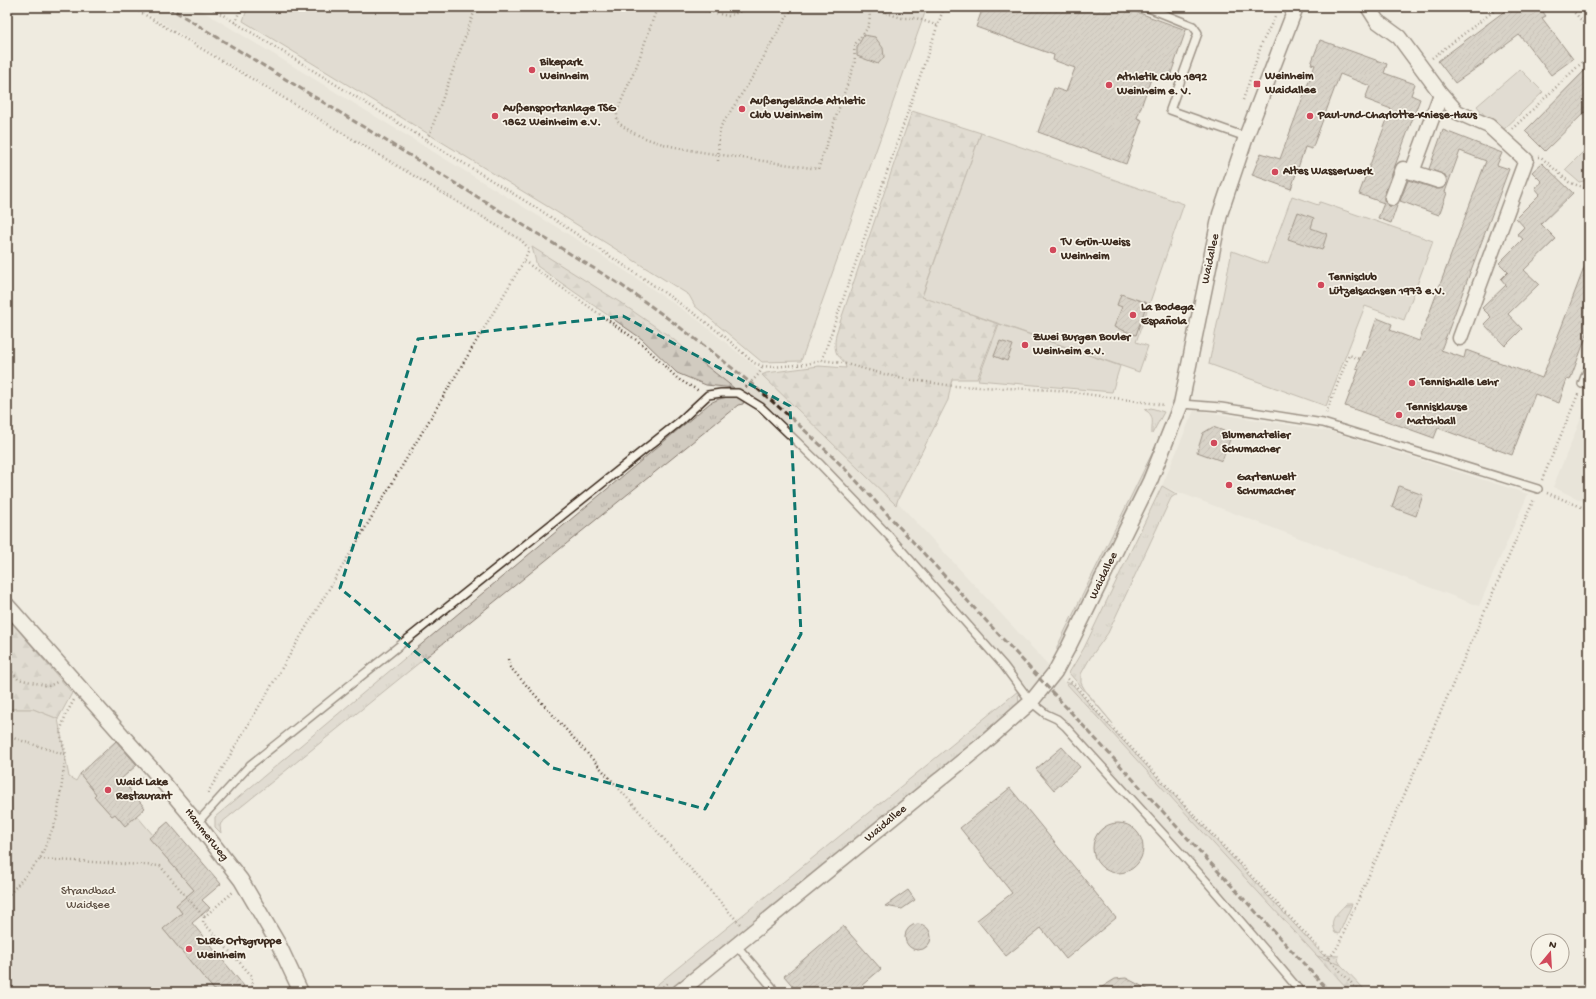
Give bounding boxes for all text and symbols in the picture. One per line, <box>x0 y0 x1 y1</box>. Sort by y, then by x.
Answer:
place label: Bikepark Weinheim <box>539 56 589 84</box>
marker: Bikepark Weinheim <box>527 65 537 75</box>
place label: Weinheim Waidallee <box>1264 70 1317 98</box>
place label: Athletik Club 1892 Weinheim e. V. <box>1116 71 1207 99</box>
marker: Weinheim Waidallee <box>1252 79 1262 89</box>
marker: Athletik Club 1892 Weinheim e. V. <box>1104 80 1114 90</box>
place label: Außengelände Athletic Club Weinheim <box>749 95 866 123</box>
place label: Außensportanlage TSG 1862 Weinheim e.V. <box>502 102 617 130</box>
marker: Außengelände Athletic Club Weinheim <box>737 104 747 114</box>
place label: Paul-und-Charlotte-Kniese-Haus <box>1317 109 1478 123</box>
marker: Außensportanlage TSG 1862 Weinheim e.V. <box>490 111 500 121</box>
marker: Paul-und-Charlotte-Kniese-Haus <box>1305 111 1315 121</box>
place label: Altes Wasserwerk <box>1282 165 1374 179</box>
marker: Altes Wasserwerk <box>1270 167 1280 177</box>
street label: Waidallee <box>1199 232 1223 285</box>
place label: TV Grün-Weiss Weinheim <box>1060 236 1130 264</box>
marker: TV Grün-Weiss Weinheim <box>1048 245 1058 255</box>
place label: Tennisclub Lützelsachsen 1973 e.V. <box>1328 271 1445 299</box>
marker: Tennisclub Lützelsachsen 1973 e.V. <box>1316 280 1326 290</box>
place label: La Bodega Española <box>1140 301 1195 329</box>
marker: La Bodega Española <box>1128 310 1138 320</box>
place label: Zwei Burgen Bouler Weinheim e.V. <box>1032 331 1132 359</box>
marker: Zwei Burgen Bouler Weinheim e.V. <box>1020 340 1030 350</box>
place label: Tennishalle Lehr <box>1419 376 1500 390</box>
marker: Tennishalle Lehr <box>1407 378 1417 388</box>
place label: Tennisklause Matchball <box>1406 401 1468 429</box>
marker: Tennisklause Matchball <box>1394 410 1404 420</box>
place label: Blumenatelier Schumacher <box>1221 429 1292 457</box>
marker: Blumenatelier Schumacher <box>1209 438 1219 448</box>
place label: Gartenwelt Schumacher <box>1237 471 1297 499</box>
marker: Gartenwelt Schumacher <box>1224 480 1234 490</box>
street label: Waidallee <box>1087 549 1122 602</box>
place label: Waid Lake Restaurant <box>115 776 173 804</box>
marker: Waid Lake Restaurant <box>103 785 113 795</box>
street label: Waidallee <box>862 802 911 846</box>
street label: Hammerweg <box>181 806 231 864</box>
park label: Strandbad Waidsee <box>61 885 116 913</box>
north arrow <box>1530 933 1570 973</box>
place label: DLRG Ortsgruppe Weinheim <box>196 935 282 963</box>
text: N <box>1547 939 1558 952</box>
marker: DLRG Ortsgruppe Weinheim <box>184 944 194 954</box>

